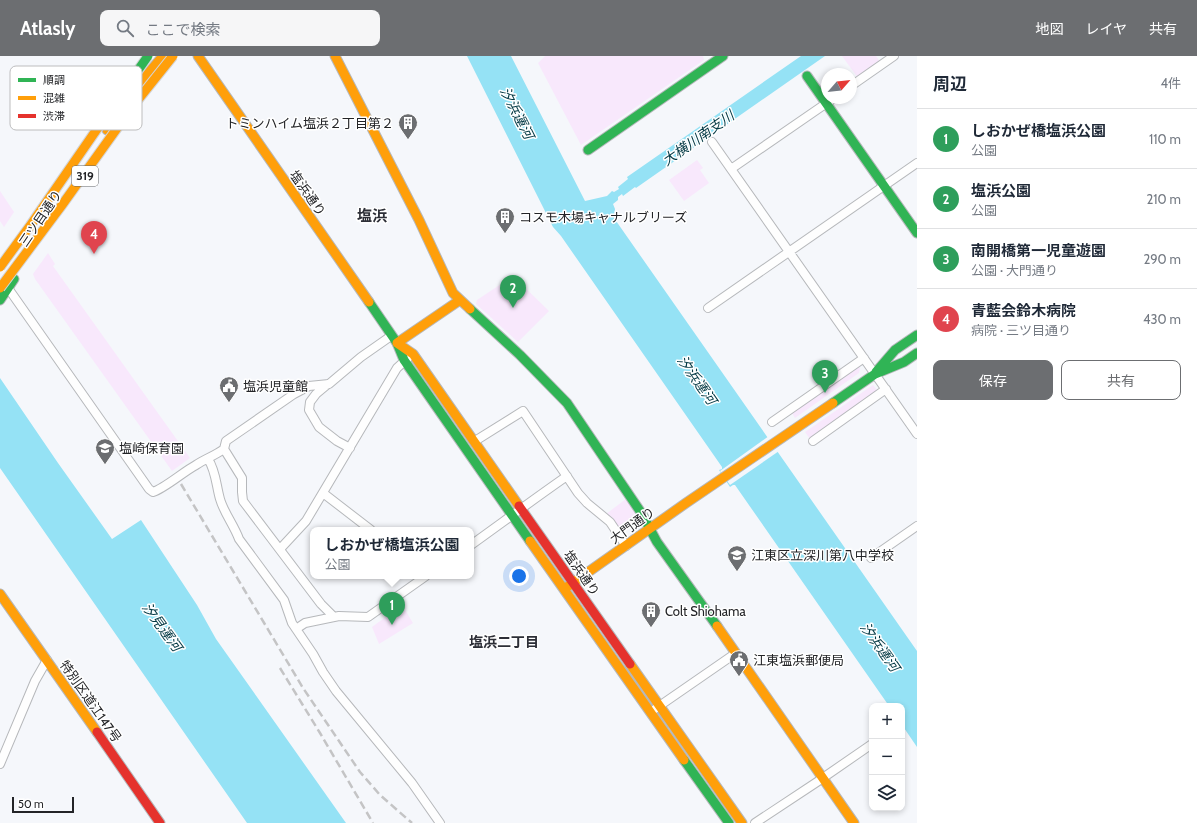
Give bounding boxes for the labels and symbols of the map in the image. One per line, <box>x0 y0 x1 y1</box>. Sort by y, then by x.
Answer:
legend <box>10 66 142 130</box>
north arrow <box>821 68 857 104</box>
text: 順調 <box>43 73 65 87</box>
water label: 汐浜運河 <box>496 84 539 145</box>
text: 混雑 <box>43 91 65 105</box>
water label: 大横川南支川 <box>658 105 739 169</box>
text: 渋滞 <box>43 109 65 123</box>
building icon: トミンハイム塩浜２丁目第２ <box>397 112 419 140</box>
place label: トミンハイム塩浜２丁目第２ <box>226 115 394 131</box>
road number: 319 <box>72 166 98 186</box>
street label: 塩浜通り <box>287 167 329 219</box>
street label: 三ツ目通り <box>15 187 65 249</box>
building icon: コスモ木場キャナルブリーズ <box>494 206 516 234</box>
district label: 塩浜 <box>357 207 388 225</box>
place label: コスモ木場キャナルブリーズ <box>519 209 687 225</box>
pin: 4 <box>81 221 107 254</box>
pin: 2 <box>500 275 526 308</box>
water label: 汐浜運河 <box>674 352 722 411</box>
pin: 3 <box>812 360 838 393</box>
public building icon: 塩浜児童館 <box>218 375 240 403</box>
place label: 塩浜児童館 <box>243 378 308 394</box>
school or university icon: 塩崎保育園 <box>94 437 116 465</box>
place label: 塩崎保育園 <box>119 440 184 456</box>
street label: 大門通り <box>606 503 658 547</box>
school or university icon: 江東区立深川第八中学校 <box>726 544 748 572</box>
street label: 塩浜通り <box>561 547 603 599</box>
place label: 江東区立深川第八中学校 <box>751 547 894 563</box>
your location <box>509 566 529 586</box>
pin: 1 <box>379 592 405 625</box>
water label: 汐見運河 <box>138 599 188 657</box>
building icon: Colt Shiohama <box>640 600 662 628</box>
place label: Colt Shiohama <box>665 603 746 619</box>
water label: 汐浜運河 <box>857 619 905 678</box>
district label: 塩浜二丁目 <box>469 633 539 651</box>
public building icon: 江東塩浜郵便局 <box>728 649 750 677</box>
place label: 江東塩浜郵便局 <box>753 652 844 668</box>
street label: 特別区道江147号 <box>57 657 125 745</box>
scale bar <box>12 795 74 814</box>

